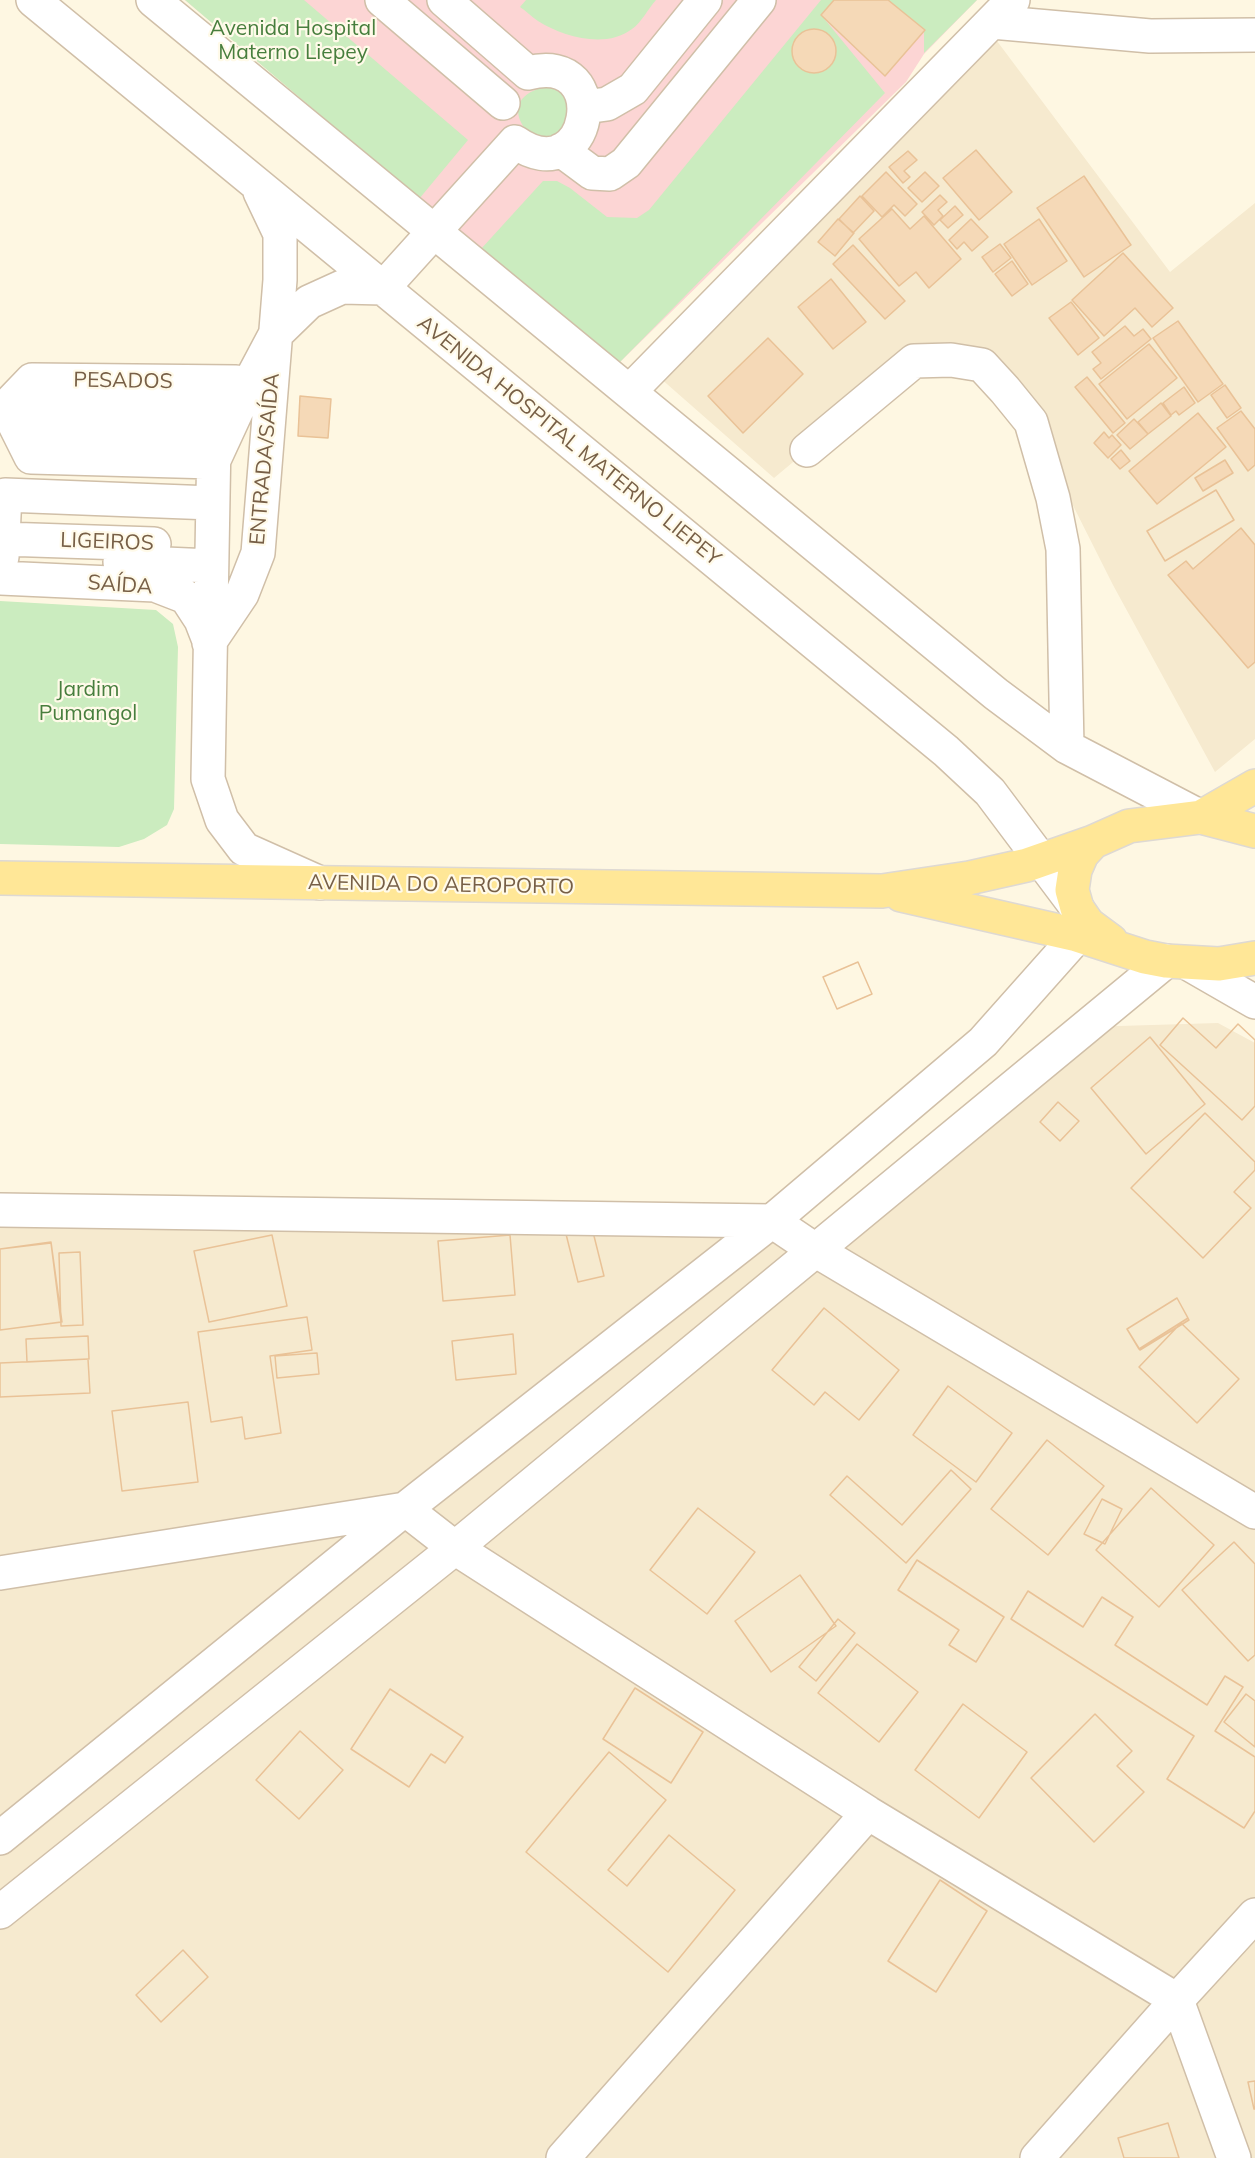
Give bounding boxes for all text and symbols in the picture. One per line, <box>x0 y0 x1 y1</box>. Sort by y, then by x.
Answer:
park label: Avenida Hospital Materno Liepey <box>210 16 376 66</box>
street label: AVENIDA HOSPITAL MATERNO LIEPEY <box>412 311 726 571</box>
street label: PESADOS <box>73 368 173 394</box>
street label: ENTRADA/SAÍDA <box>245 372 285 546</box>
street label: LIGEIROS <box>60 528 154 556</box>
street label: SAÍDA <box>87 570 153 600</box>
park label: Jardim Pumangol <box>39 677 137 727</box>
street label: AVENIDA DO AEROPORTO <box>308 870 574 900</box>

